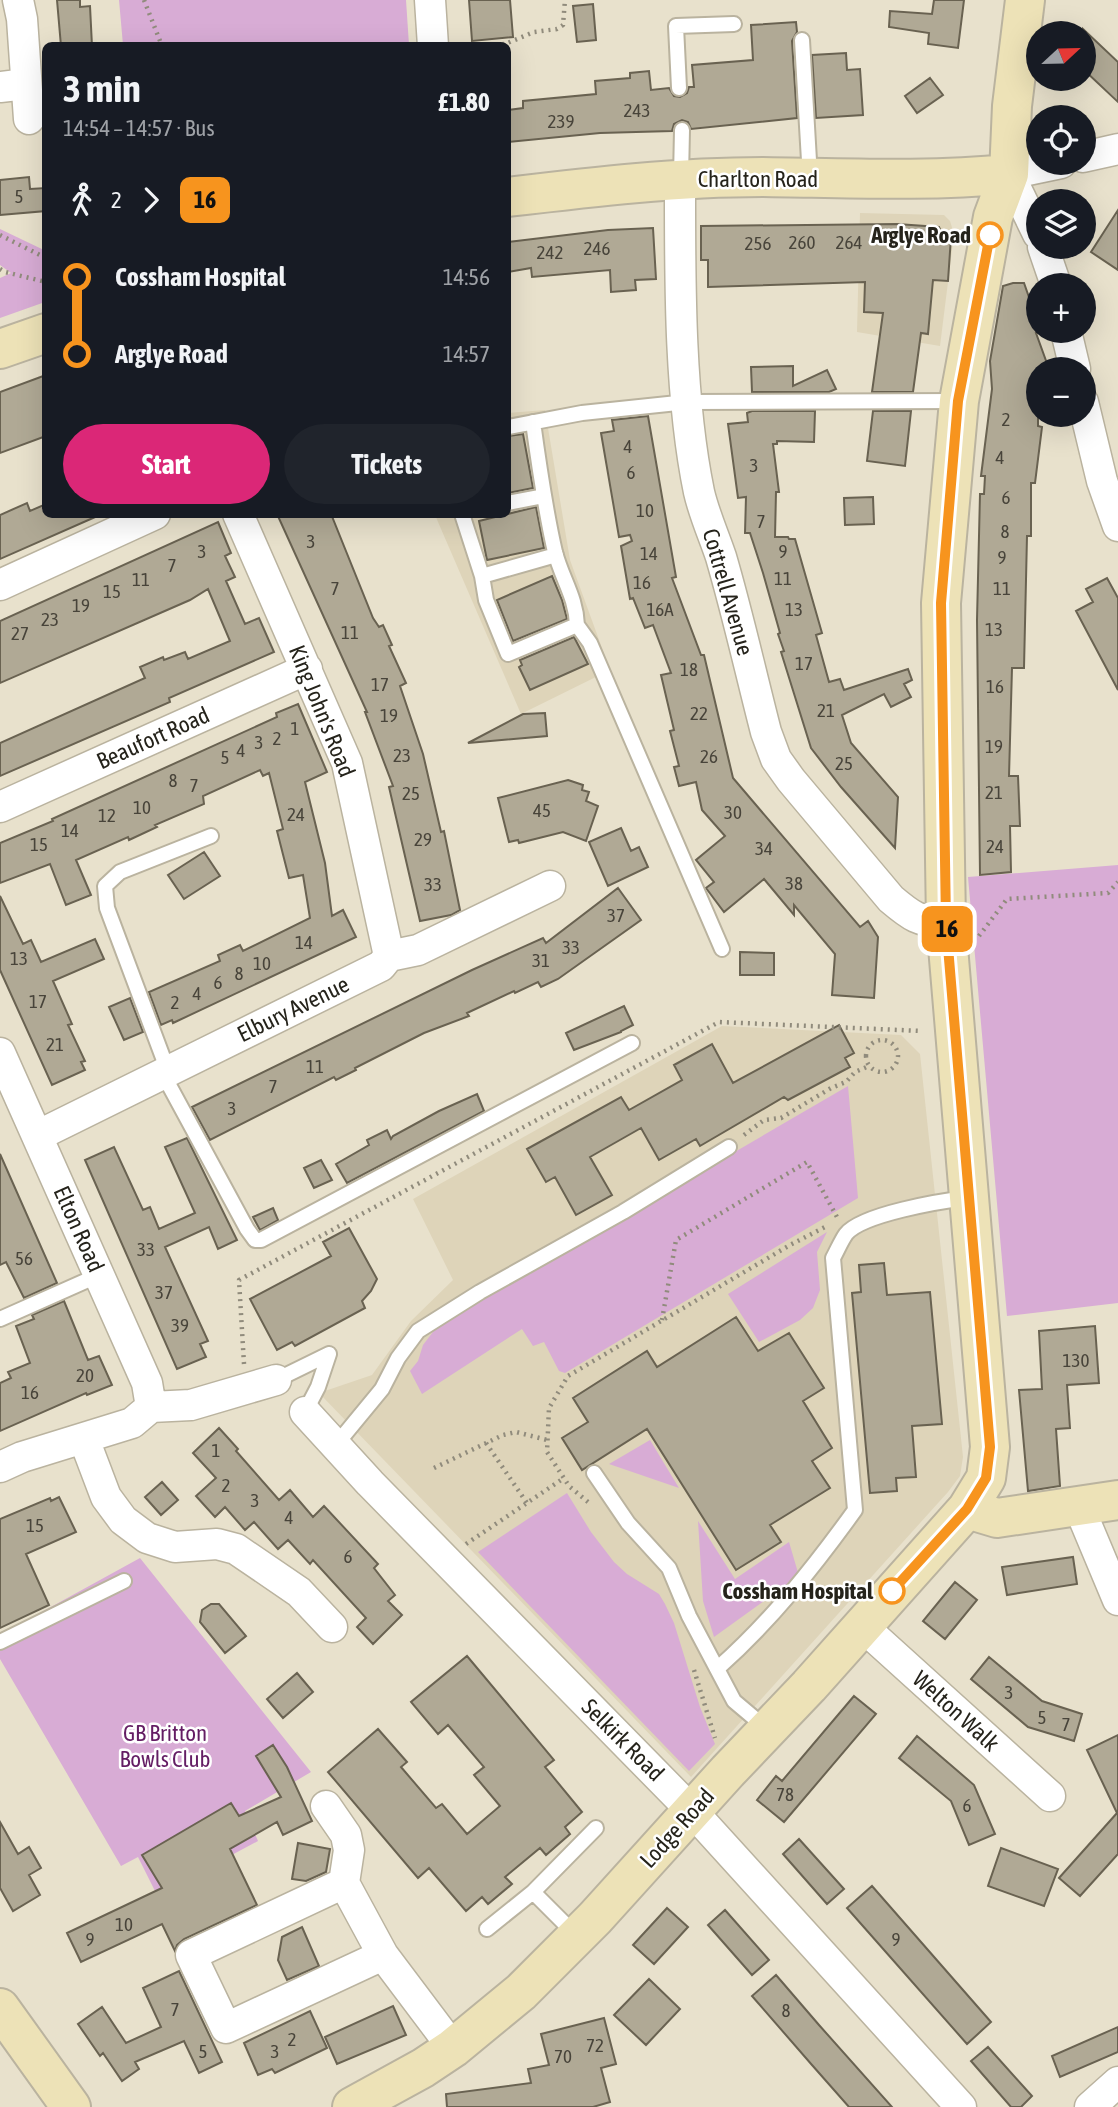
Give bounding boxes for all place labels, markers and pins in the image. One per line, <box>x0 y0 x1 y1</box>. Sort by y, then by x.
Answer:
place label: Arglye Road <box>870 222 971 248</box>
marker: Arglye Road <box>977 222 1003 248</box>
place label: Cossham Hospital <box>722 1578 874 1604</box>
marker: Cossham Hospital <box>879 1578 905 1604</box>

